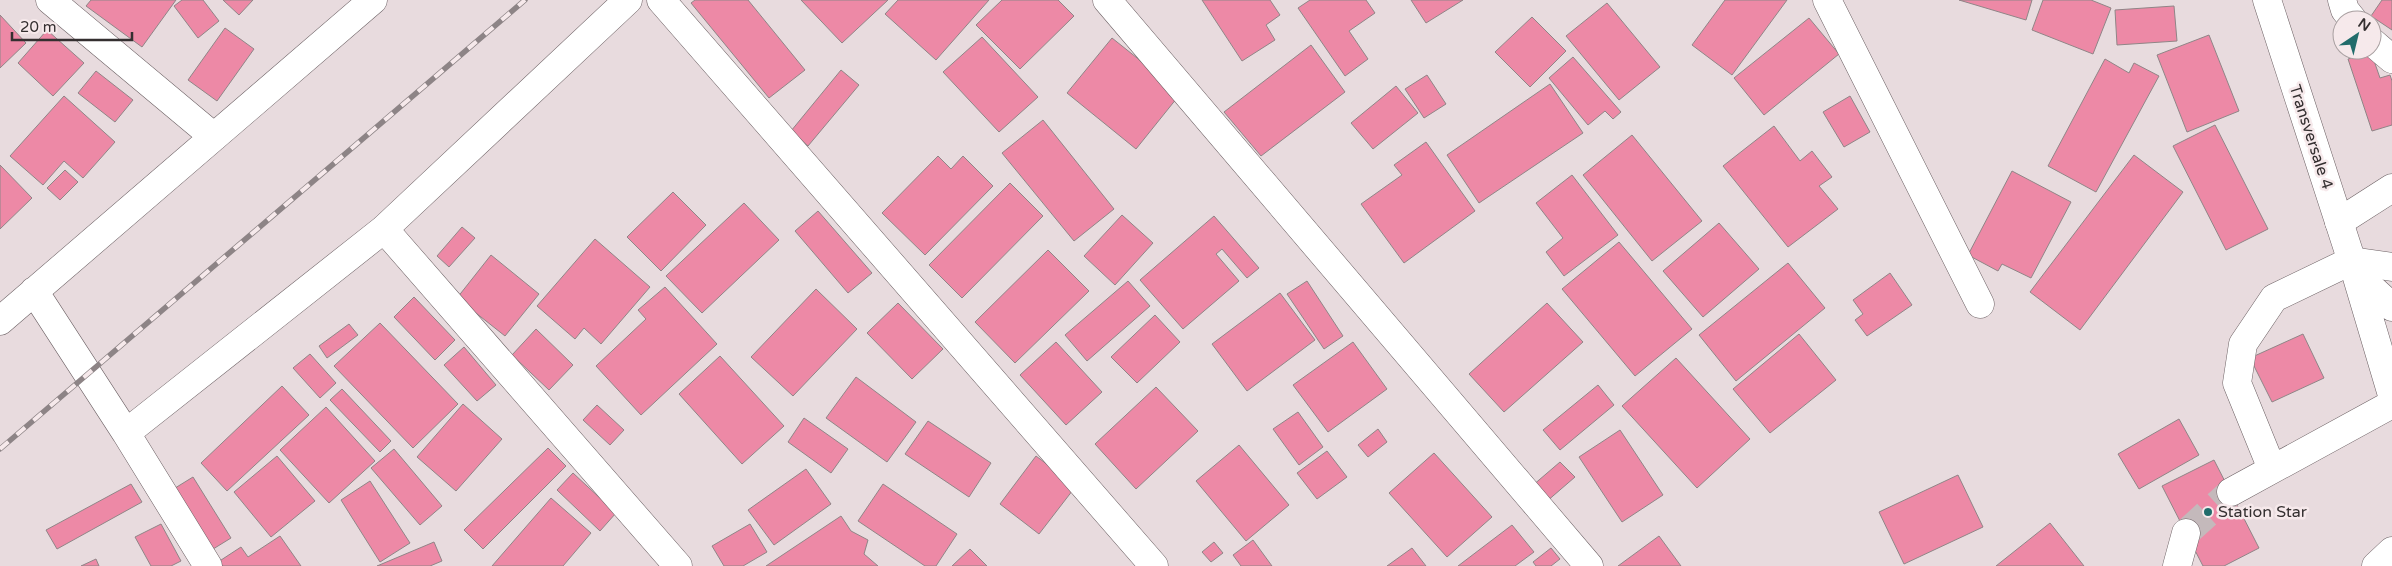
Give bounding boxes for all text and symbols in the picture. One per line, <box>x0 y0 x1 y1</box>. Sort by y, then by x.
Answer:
scale bar <box>12 10 132 42</box>
north arrow <box>2332 10 2382 60</box>
text: N <box>2355 15 2374 35</box>
text: 20 m <box>20 18 57 36</box>
street label: Transversale 4 <box>2285 82 2337 192</box>
place label: Station Star <box>2218 502 2308 522</box>
marker: Station Star <box>2202 506 2214 518</box>

